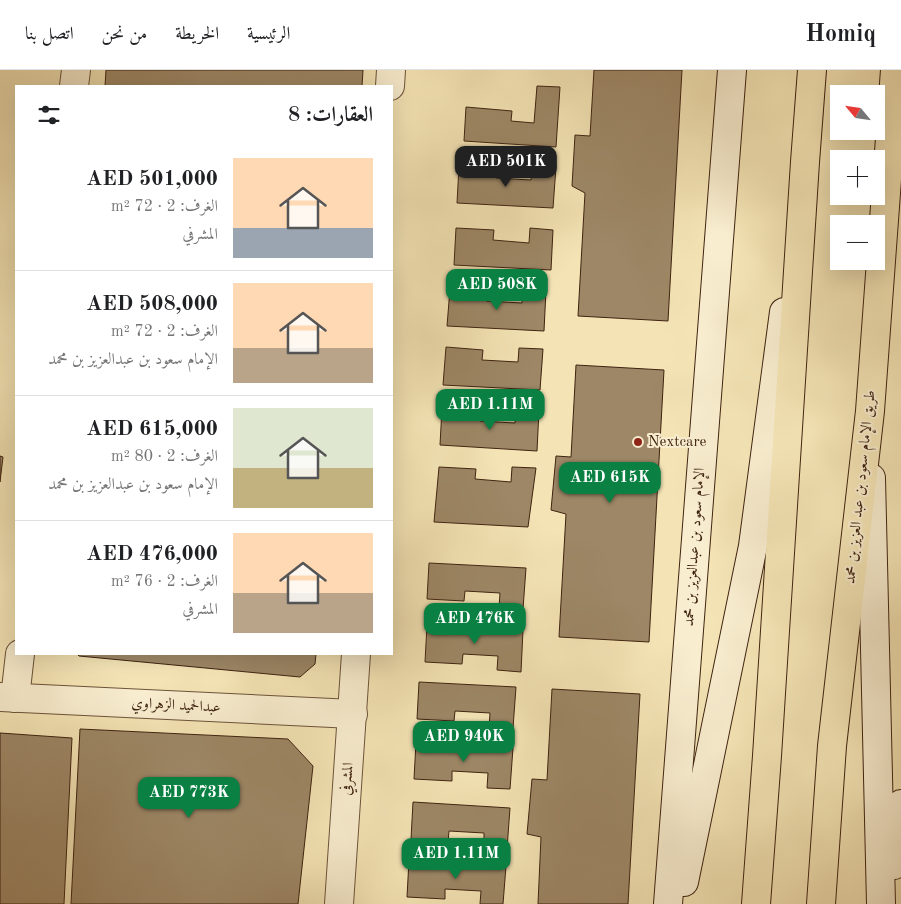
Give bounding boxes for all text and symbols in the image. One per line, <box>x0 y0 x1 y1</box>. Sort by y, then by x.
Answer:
text: Homiq <box>805 23 876 47</box>
text: اتصل بنا <box>25 25 74 43</box>
text: من نحن <box>102 25 147 43</box>
text: الخريطة <box>175 25 219 43</box>
text: الرئيسية <box>247 25 290 43</box>
north arrow <box>830 85 885 140</box>
map controls <box>830 85 885 270</box>
icon: filters <box>35 101 63 129</box>
text: العقارات: 8 <box>288 105 373 126</box>
pin: AED 501K <box>454 146 558 188</box>
button: + <box>830 150 885 205</box>
text: AED 501K <box>466 154 546 170</box>
text: AED 501,000 <box>86 169 218 190</box>
icon: home <box>273 178 333 238</box>
text: الغرف: 2 · 72 m² <box>111 199 218 215</box>
button: − <box>830 215 885 270</box>
text: المشرفي <box>183 227 218 243</box>
pin: AED 508K <box>445 268 549 311</box>
text: AED 508K <box>457 277 537 293</box>
text: AED 508,000 <box>86 294 218 315</box>
icon: home <box>273 303 333 363</box>
text: الغرف: 2 · 72 m² <box>111 324 218 340</box>
text: الإمام سعود بن عبدالعزيز بن محمد <box>48 352 218 368</box>
pin: AED 1.11M <box>433 388 547 431</box>
street label: طريق الإمام سعود بن عبد العزيز بن محمد <box>843 389 883 585</box>
text: AED 1.11M <box>447 397 533 413</box>
text: AED 615,000 <box>86 419 218 440</box>
icon: home <box>273 428 333 488</box>
place label: Nextcare <box>648 435 707 450</box>
marker: Nextcare <box>632 436 644 448</box>
text: الغرف: 2 · 80 m² <box>111 449 218 465</box>
pin: AED 615K <box>558 462 662 504</box>
street label: الإمام سعود بن عبدالعزيز بن محمد <box>682 467 712 627</box>
text: AED 615K <box>570 470 650 486</box>
text: الإمام سعود بن عبدالعزيز بن محمد <box>48 477 218 493</box>
text: AED 476,000 <box>86 544 218 565</box>
icon: home <box>273 553 333 613</box>
text: الغرف: 2 · 76 m² <box>111 574 218 590</box>
text: المشرفي <box>183 602 218 618</box>
pin: AED 476K <box>423 602 527 645</box>
text: AED 476K <box>435 611 515 627</box>
street label: عبدالحميد الزهراوي <box>131 695 221 719</box>
pin: AED 940K <box>412 720 516 763</box>
text: AED 940K <box>424 729 504 745</box>
street label: المشرفي <box>338 762 360 796</box>
pin: AED 773K <box>137 776 241 819</box>
text: AED 773K <box>149 785 229 801</box>
pin: AED 1.11M <box>399 838 513 880</box>
text: AED 1.11M <box>413 846 499 862</box>

